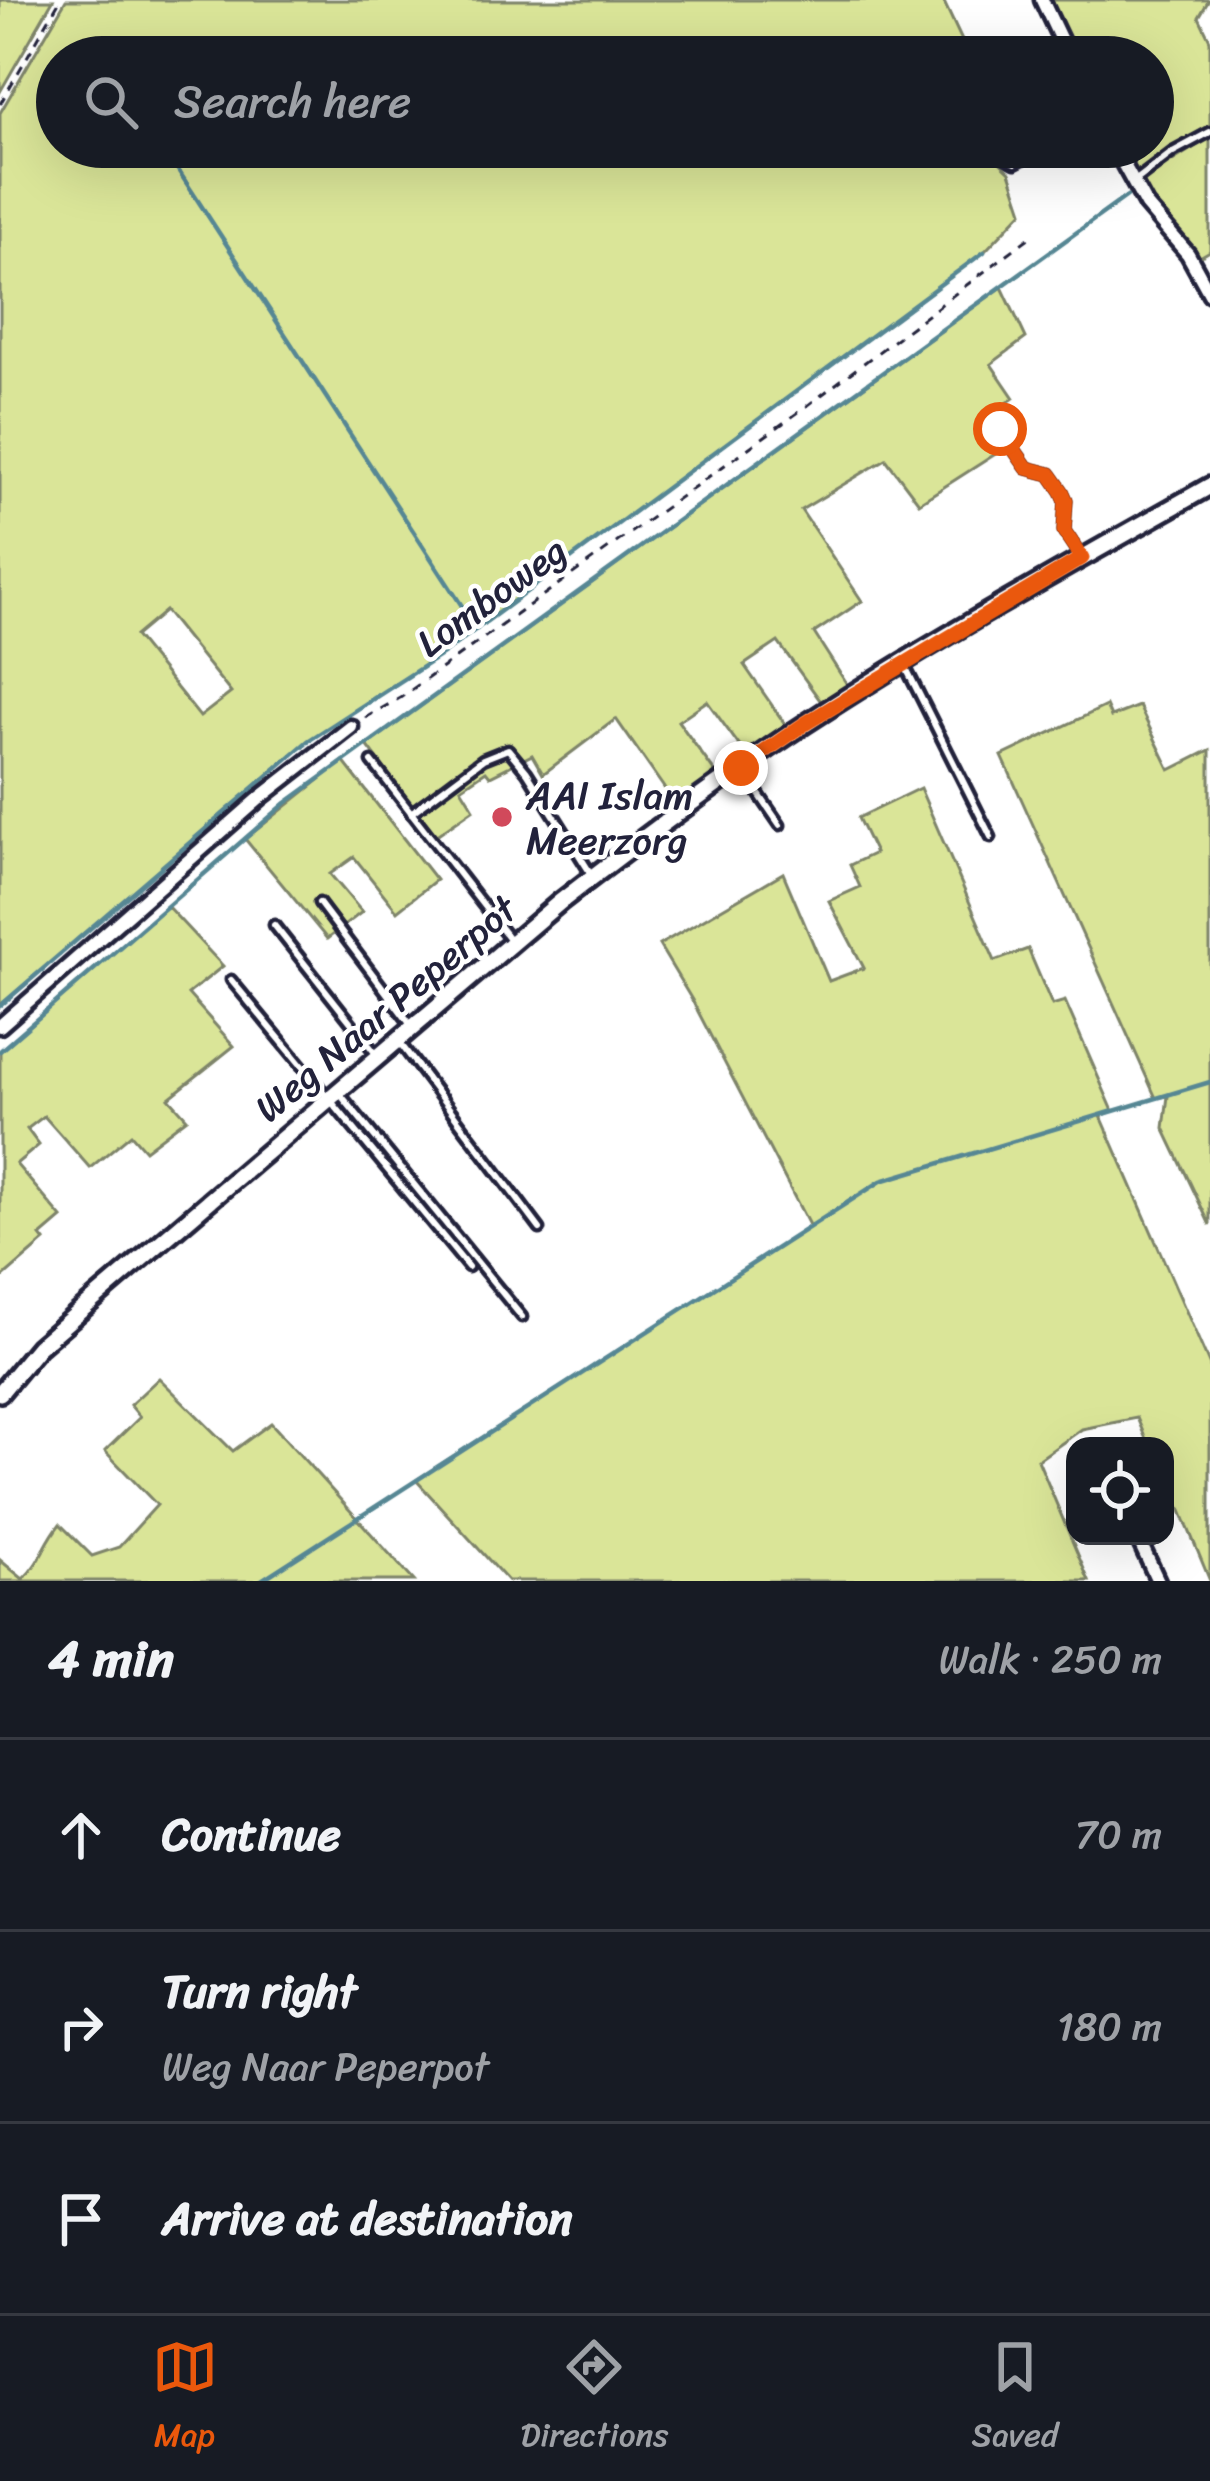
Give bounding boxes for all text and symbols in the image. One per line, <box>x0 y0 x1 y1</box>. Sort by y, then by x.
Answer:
search box <box>36 36 1174 168</box>
text: Search here <box>174 62 411 142</box>
icon: search <box>78 69 144 135</box>
route start <box>973 402 1027 456</box>
street label: Lomboweg <box>401 517 582 675</box>
route end <box>714 741 768 795</box>
place label: AAI Islam Meerzorg <box>525 761 693 875</box>
marker: AAI Islam Meerzorg <box>489 804 515 830</box>
street label: Weg Naar Peperpot <box>238 876 534 1140</box>
map controls <box>1066 1437 1174 1545</box>
button: locate <box>1066 1437 1174 1545</box>
text: 4 min <box>48 1614 174 1704</box>
text: Walk · 250 m <box>939 1625 1162 1694</box>
text: Continue <box>162 1795 341 1875</box>
text: 70 m <box>1075 1800 1162 1869</box>
icon: ahead <box>48 1802 114 1868</box>
text: Turn right <box>162 1952 357 2032</box>
text: 180 m <box>1057 1992 1162 2061</box>
icon: right <box>48 1994 114 2060</box>
text: Weg Naar Peperpot <box>162 2032 489 2101</box>
text: Arrive at destination <box>162 2179 572 2259</box>
icon: arrive <box>48 2186 114 2252</box>
tab: Map <box>152 2334 218 2464</box>
tab: Directions <box>521 2334 668 2464</box>
tab: Saved <box>971 2334 1058 2464</box>

